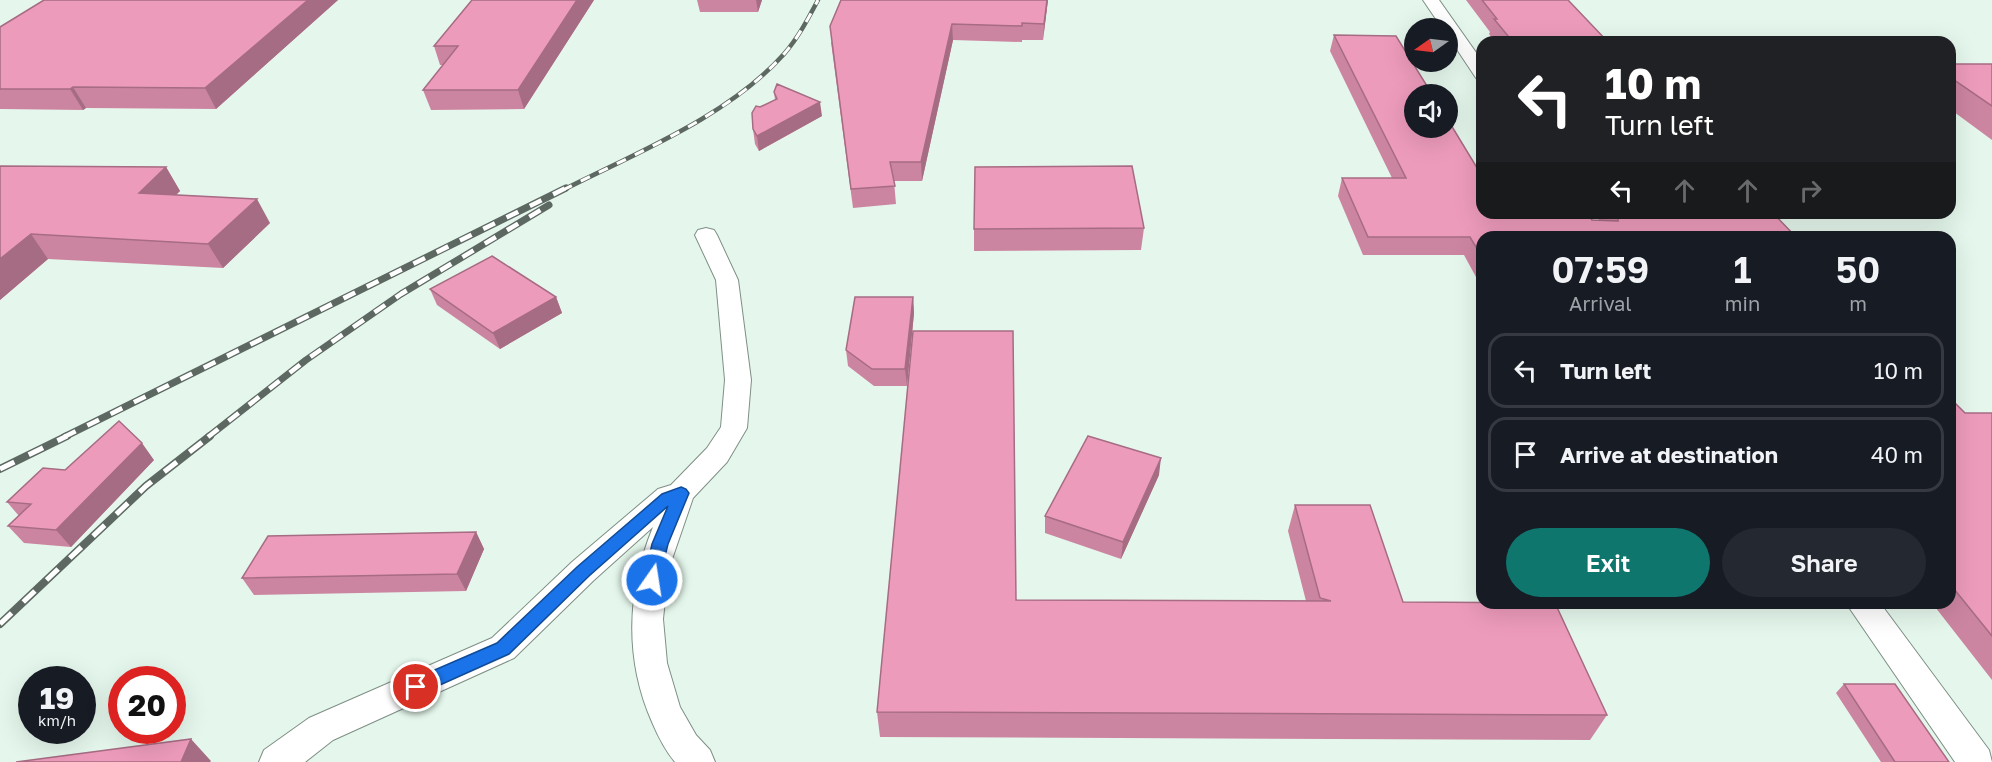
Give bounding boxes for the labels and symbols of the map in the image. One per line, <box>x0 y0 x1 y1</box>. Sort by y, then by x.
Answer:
north arrow <box>1404 18 1458 72</box>
position arrow <box>620 548 684 612</box>
pin <box>390 661 441 712</box>
speed limit sign: 20 <box>108 666 186 744</box>

